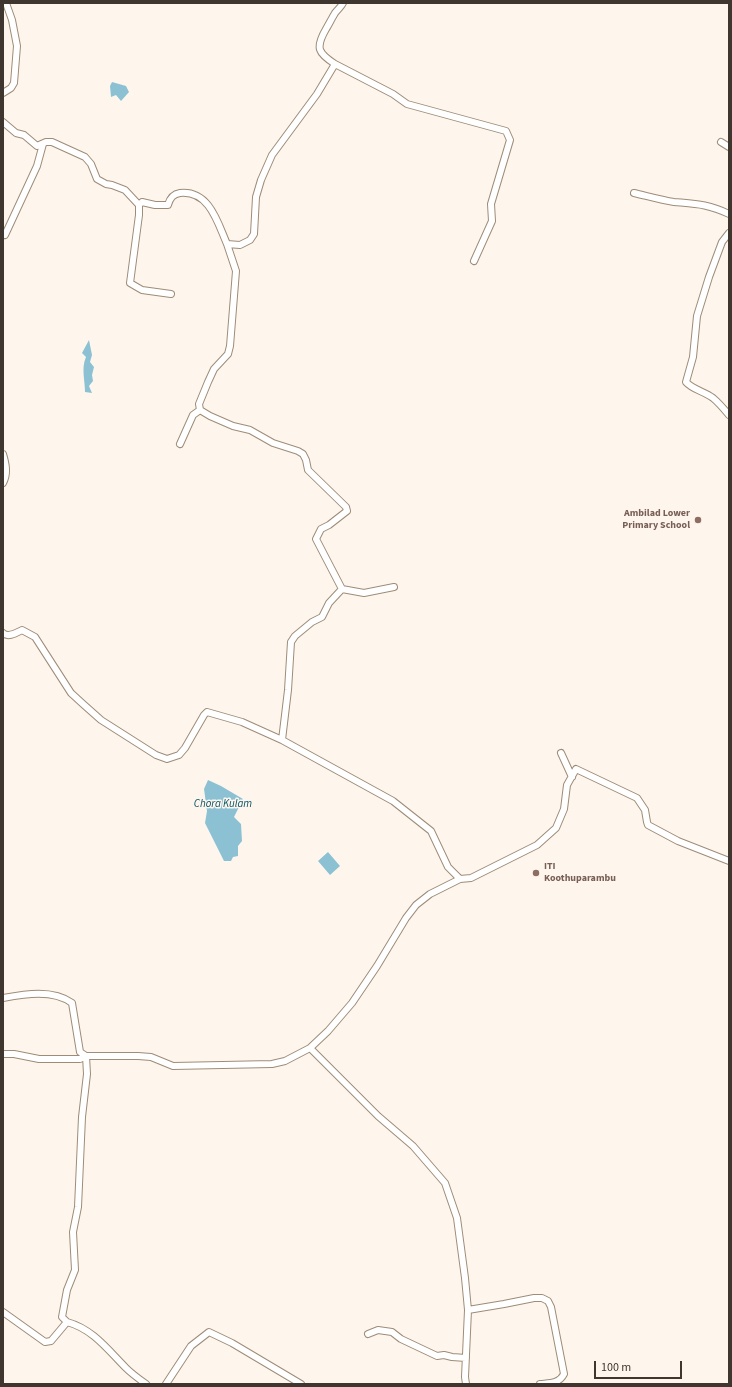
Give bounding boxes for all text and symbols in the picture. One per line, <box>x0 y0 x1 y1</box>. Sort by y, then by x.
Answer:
place label: Ambilad Lower Primary School <box>622 508 690 532</box>
marker: Ambilad Lower Primary School <box>693 515 703 525</box>
water label: Chora Kulam <box>194 798 252 812</box>
place label: ITI Koothuparambu <box>544 861 616 884</box>
marker: ITI Koothuparambu <box>531 868 541 878</box>
scale bar <box>596 1353 684 1379</box>
text: 100 m <box>601 1359 631 1376</box>

